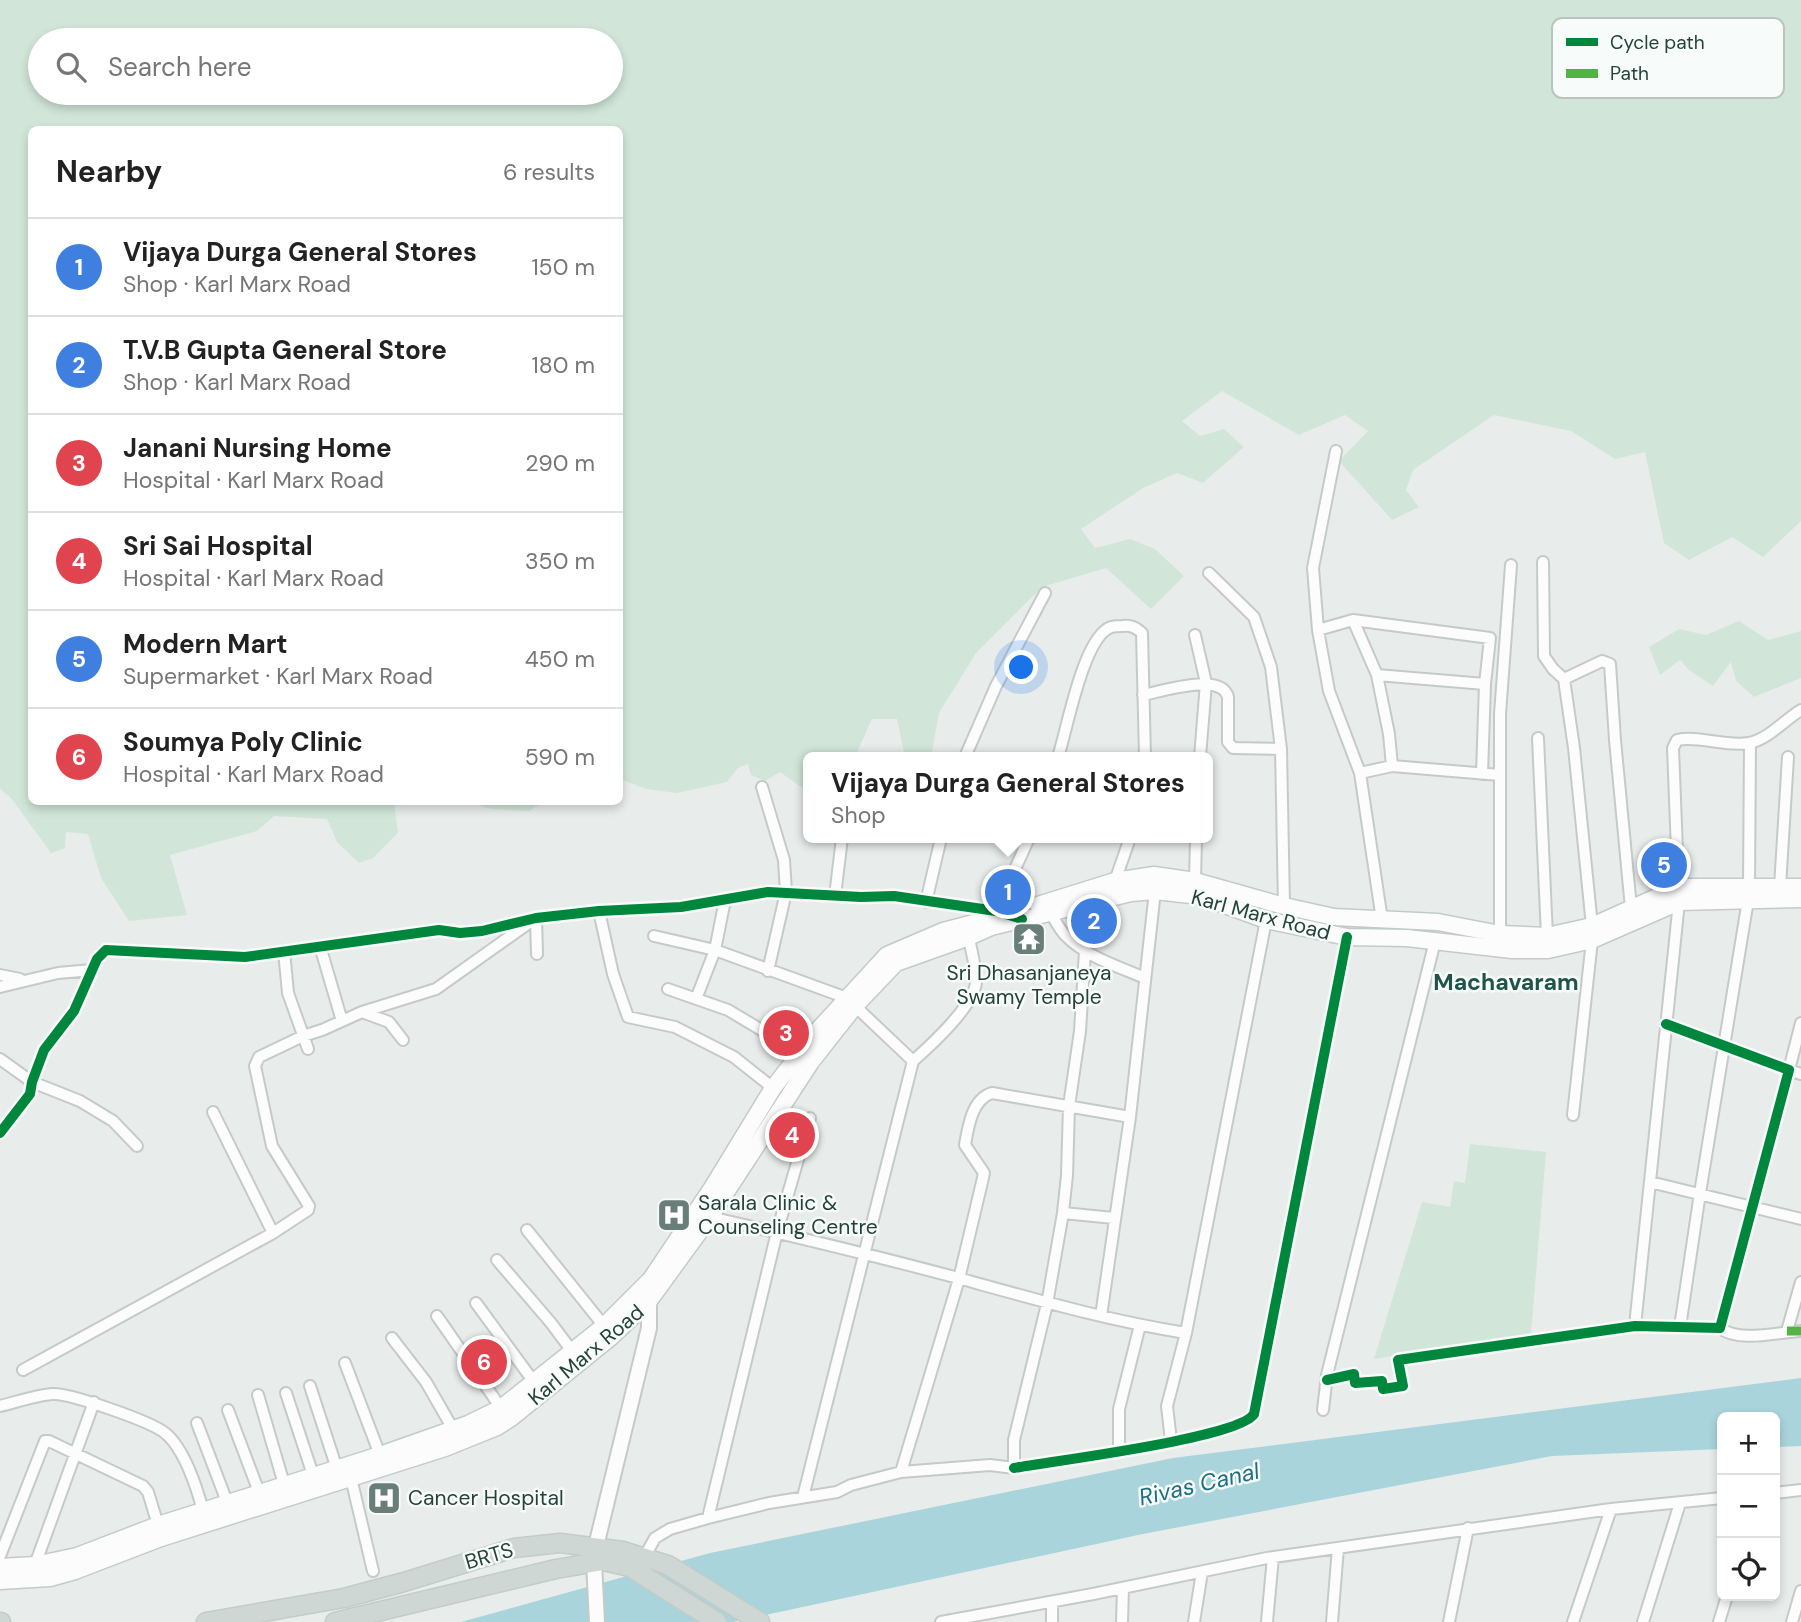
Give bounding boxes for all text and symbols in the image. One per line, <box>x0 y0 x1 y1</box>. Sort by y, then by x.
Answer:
legend <box>1552 18 1784 98</box>
search box <box>28 28 623 105</box>
text: Cycle path <box>1610 30 1705 55</box>
icon: search <box>52 48 90 86</box>
text: Search here <box>108 50 251 84</box>
text: Path <box>1610 61 1649 86</box>
text: Nearby <box>56 152 162 191</box>
text: 6 results <box>503 157 595 187</box>
text: Vijaya Durga General Stores <box>123 235 477 269</box>
text: 1 <box>75 252 83 282</box>
text: 150 m <box>531 252 595 282</box>
text: Shop · Karl Marx Road <box>123 269 351 299</box>
text: T.V.B Gupta General Store <box>123 333 447 367</box>
text: 2 <box>72 350 86 380</box>
text: 180 m <box>531 350 595 380</box>
text: Shop · Karl Marx Road <box>123 367 351 397</box>
text: Janani Nursing Home <box>123 431 392 465</box>
text: 3 <box>72 448 86 478</box>
text: 290 m <box>525 448 595 478</box>
text: Hospital · Karl Marx Road <box>123 465 384 495</box>
text: Sri Sai Hospital <box>123 529 313 563</box>
text: 4 <box>72 546 86 576</box>
text: 350 m <box>525 546 595 576</box>
text: Hospital · Karl Marx Road <box>123 563 384 593</box>
text: Modern Mart <box>123 627 288 661</box>
text: 5 <box>72 644 86 674</box>
text: 450 m <box>525 644 595 674</box>
your location <box>1004 650 1038 684</box>
text: Supermarket · Karl Marx Road <box>123 661 433 691</box>
text: Soumya Poly Clinic <box>123 725 363 759</box>
text: 6 <box>72 742 86 772</box>
text: 590 m <box>525 742 595 772</box>
popup <box>803 752 1213 843</box>
text: Hospital · Karl Marx Road <box>123 759 384 789</box>
text: Vijaya Durga General Stores <box>831 766 1185 800</box>
text: Shop <box>831 800 886 830</box>
pin: 5 <box>1641 839 1687 891</box>
pin: 1 <box>985 866 1031 918</box>
street label: Karl Marx Road <box>1188 883 1334 947</box>
pin: 2 <box>1071 895 1117 947</box>
temple icon: Sri Dhasanjaneya Swamy Temple <box>1010 920 1048 958</box>
place label: Sri Dhasanjaneya Swamy Temple <box>946 959 1112 1011</box>
district label: Machavaram <box>1433 967 1579 997</box>
pin: 3 <box>763 1007 809 1059</box>
pin: 4 <box>769 1109 815 1161</box>
place label: Sarala Clinic & Counseling Centre <box>698 1189 878 1241</box>
hospital icon: Sarala Clinic & Counseling Centre <box>655 1196 693 1234</box>
street label: Karl Marx Road <box>522 1298 650 1412</box>
pin: 6 <box>461 1336 507 1388</box>
map controls <box>1717 1412 1780 1601</box>
button: + <box>1717 1412 1780 1475</box>
water label: Rivas Canal <box>1136 1455 1263 1512</box>
button: − <box>1717 1475 1780 1538</box>
hospital icon: Cancer Hospital <box>365 1479 403 1517</box>
place label: Cancer Hospital <box>408 1484 564 1512</box>
street label: BRTS <box>462 1536 516 1576</box>
button: locate <box>1717 1538 1780 1601</box>

